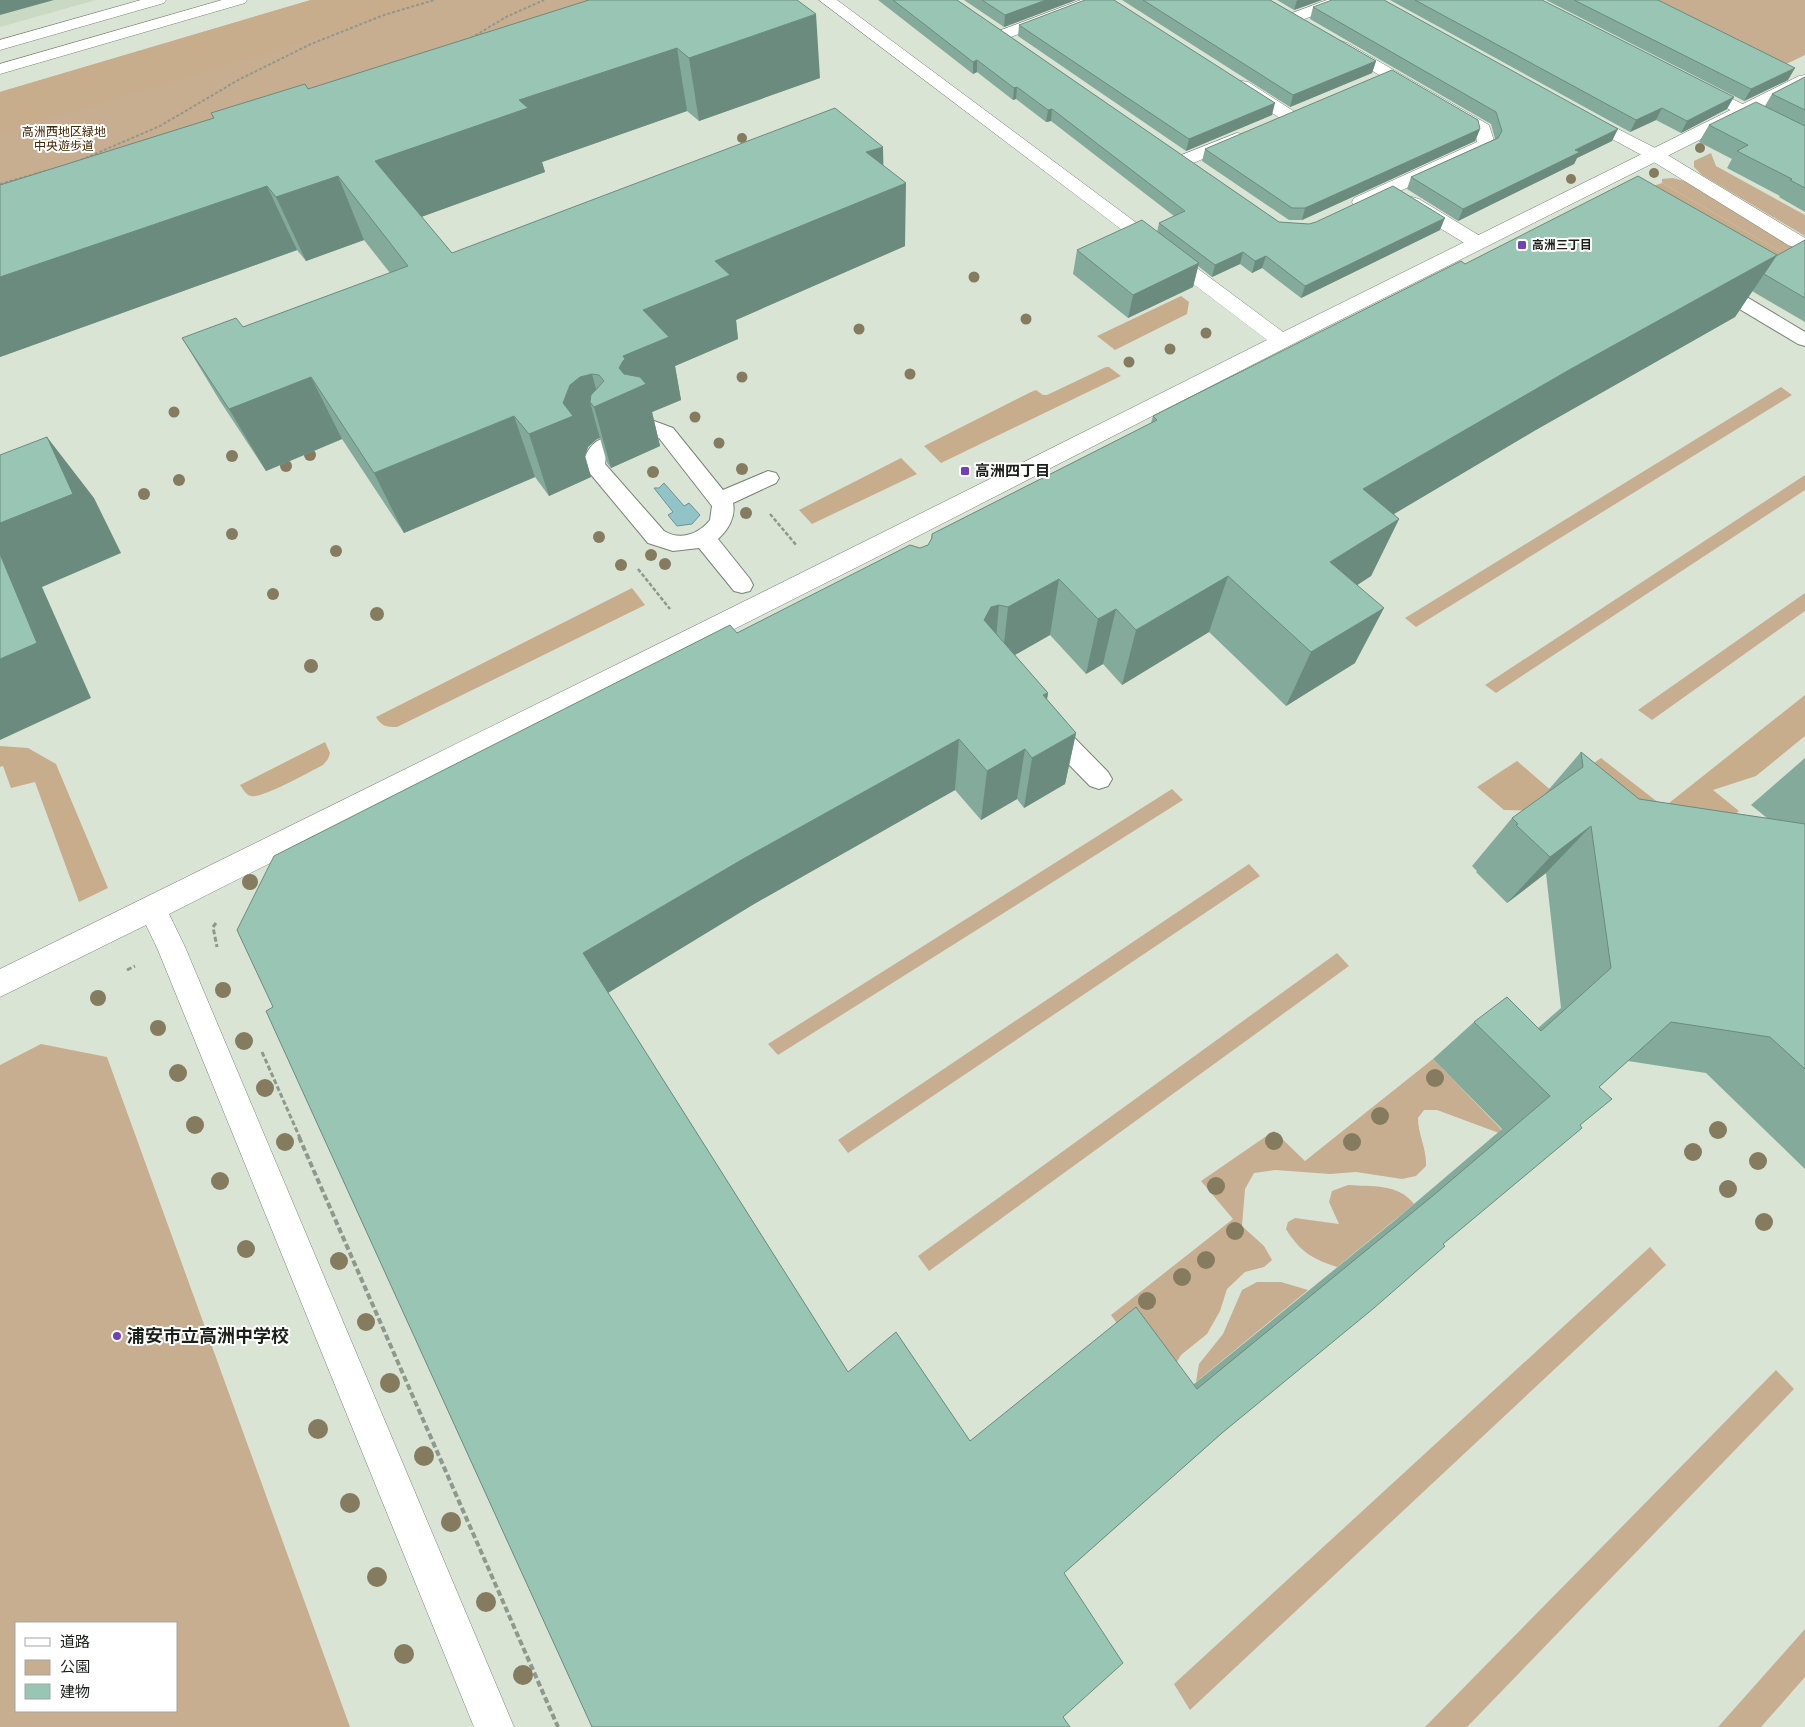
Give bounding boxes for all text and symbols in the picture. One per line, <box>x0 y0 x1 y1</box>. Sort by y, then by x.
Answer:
park label: 高洲西地区緑地 中央遊歩道 <box>22 125 106 153</box>
place label: 高洲三丁目 <box>1532 238 1592 252</box>
marker: 高洲三丁目 <box>1516 239 1528 251</box>
place label: 高洲四丁目 <box>975 462 1050 480</box>
marker: 高洲四丁目 <box>959 465 971 477</box>
place label: 浦安市立高洲中学校 <box>127 1325 289 1347</box>
marker: 浦安市立高洲中学校 <box>111 1330 123 1342</box>
legend <box>15 1622 178 1712</box>
text: 道路 <box>60 1633 90 1651</box>
text: 公園 <box>60 1658 90 1676</box>
text: 建物 <box>60 1683 90 1701</box>

